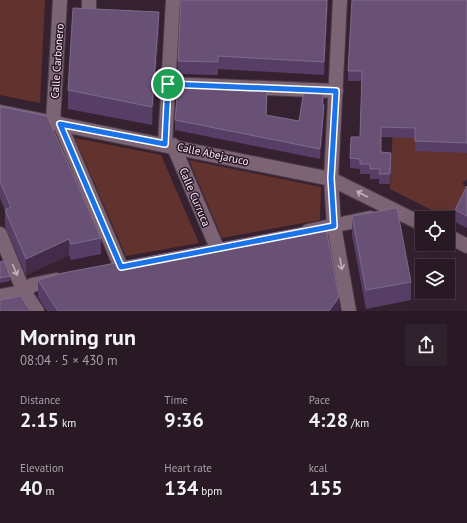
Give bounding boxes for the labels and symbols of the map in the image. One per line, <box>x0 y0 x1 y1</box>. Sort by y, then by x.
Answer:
street label: Calle Carbonero <box>47 23 67 99</box>
pin <box>151 67 185 101</box>
street label: Calle Abejaruco <box>176 140 250 168</box>
street label: Calle Curruca <box>176 166 214 228</box>
one-way arrow <box>356 190 368 198</box>
one-way arrow <box>337 257 345 270</box>
one-way arrow <box>12 263 19 275</box>

